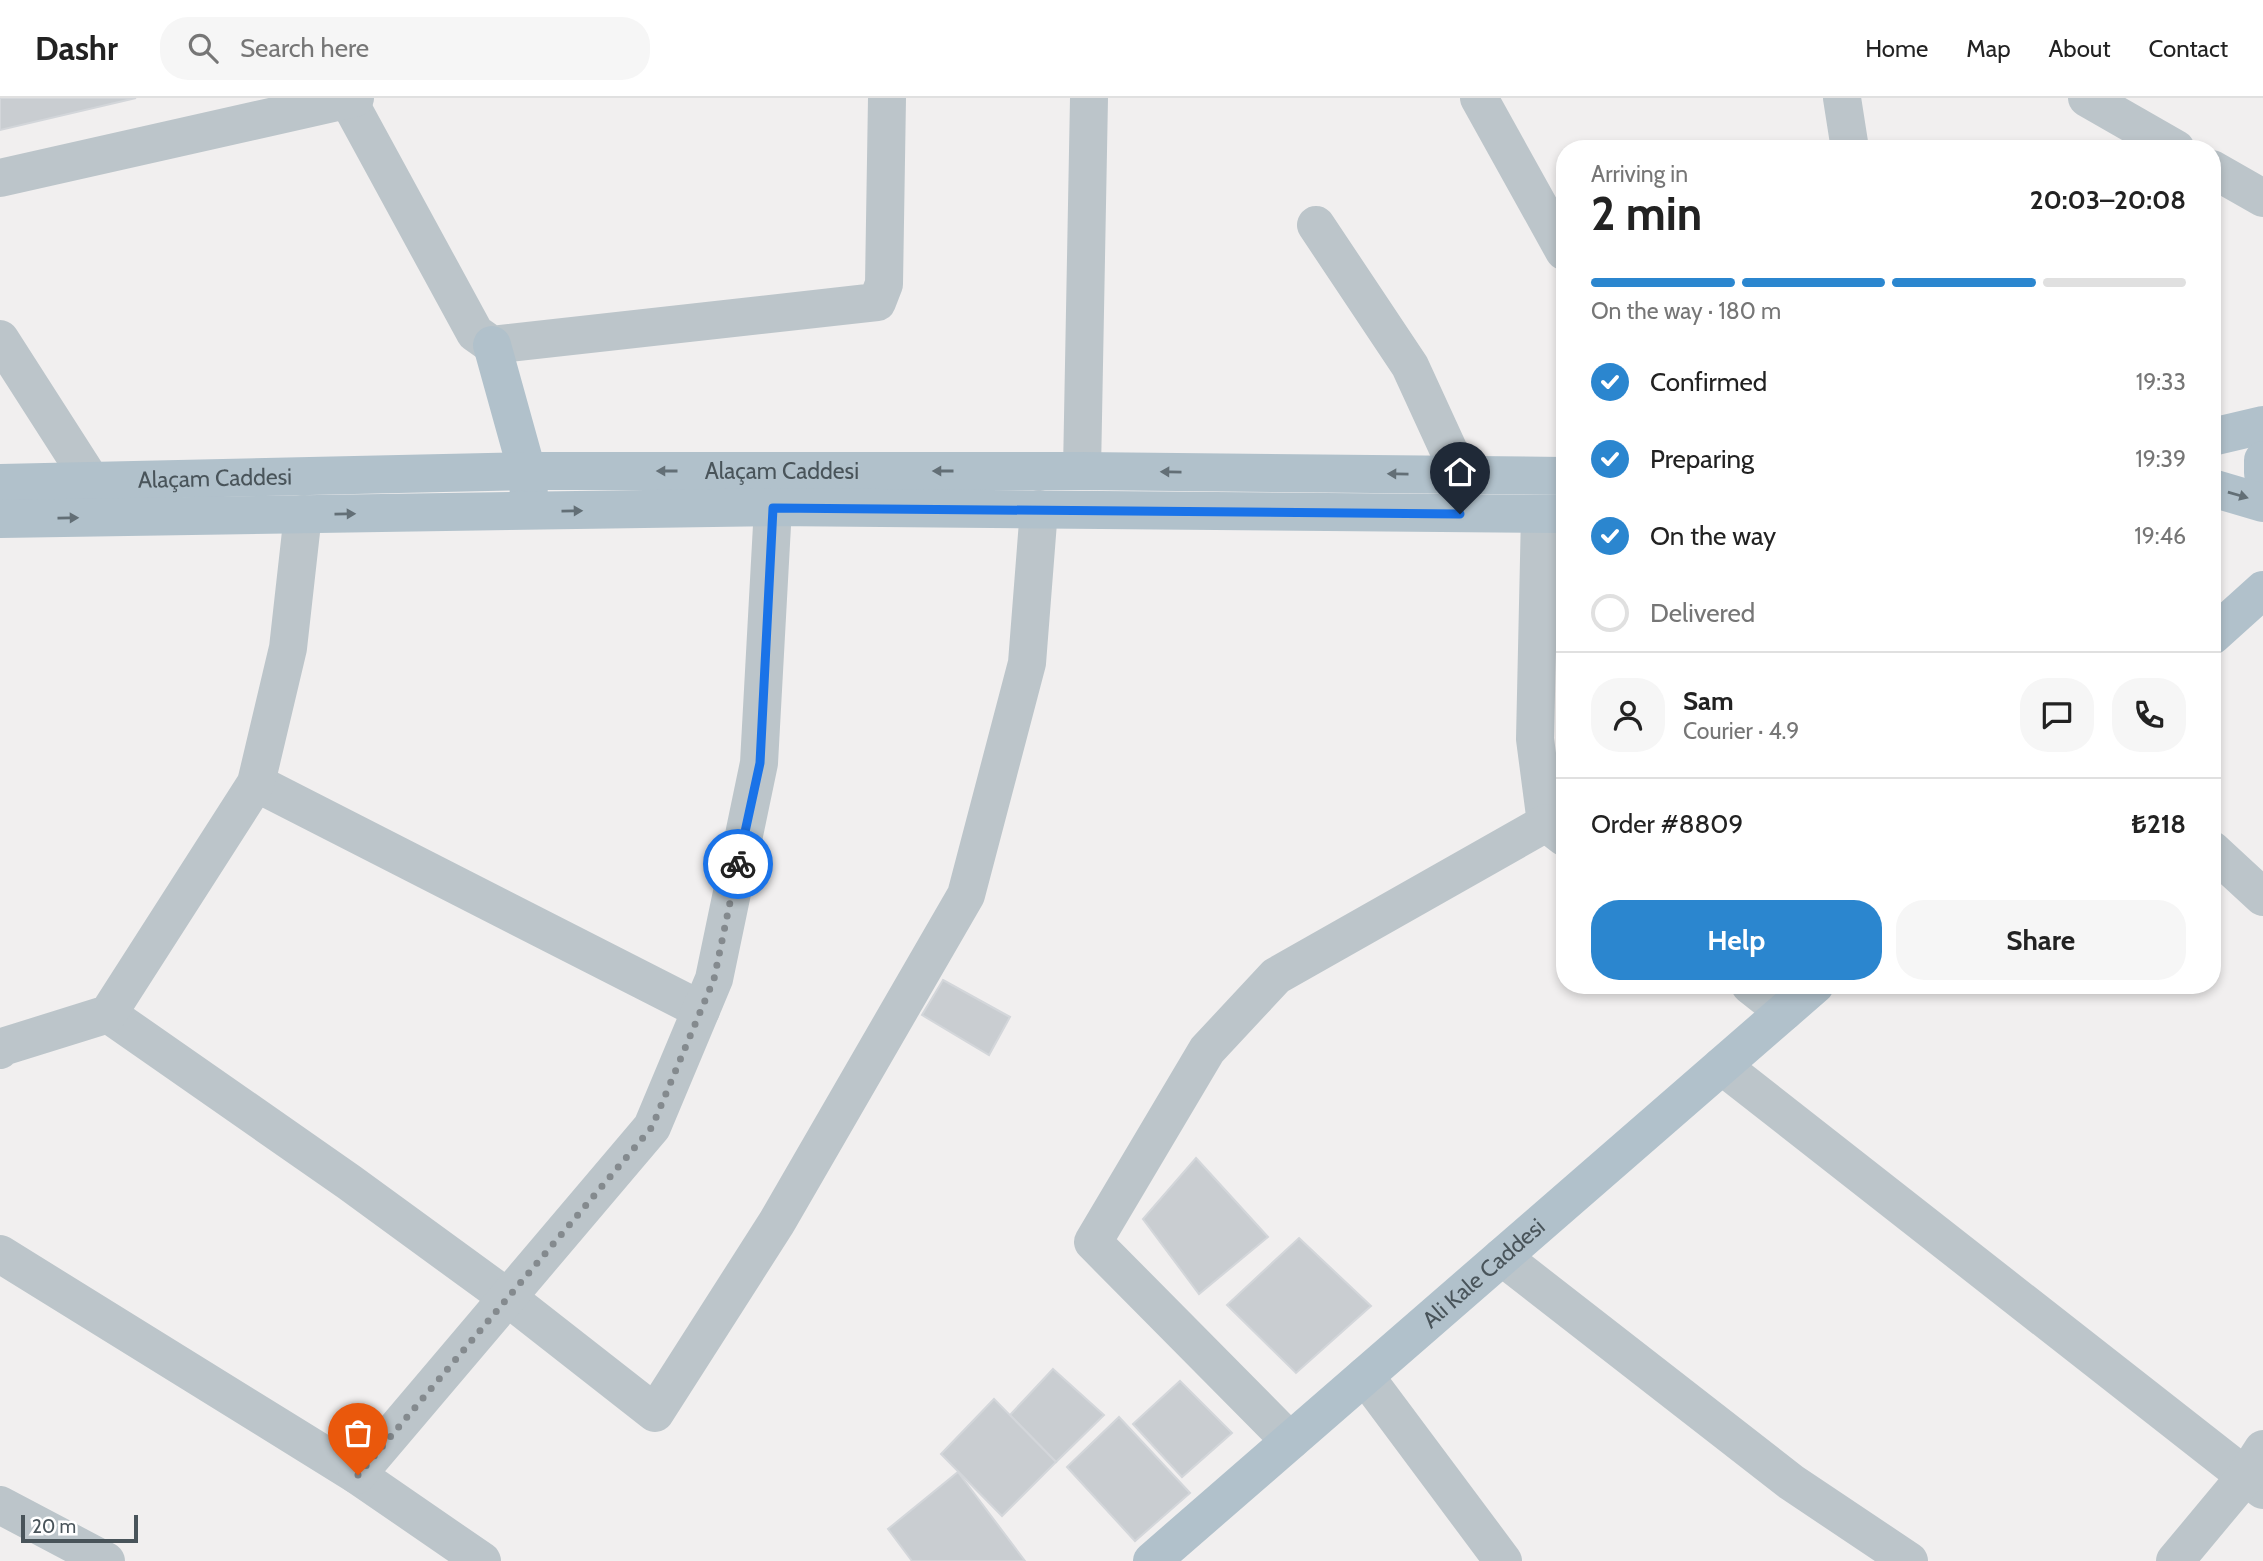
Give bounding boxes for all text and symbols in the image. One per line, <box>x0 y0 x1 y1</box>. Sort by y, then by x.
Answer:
search box <box>160 17 650 80</box>
text: Dashr <box>35 28 118 68</box>
icon: search <box>184 29 222 67</box>
text: Search here <box>240 32 369 64</box>
text: Home <box>1865 34 1928 63</box>
text: Map <box>1966 34 2011 63</box>
text: About <box>2049 34 2111 63</box>
text: Contact <box>2149 34 2228 63</box>
text: Arriving in <box>1591 160 1688 188</box>
text: 20:03–20:08 <box>2030 184 2186 216</box>
text: 2 min <box>1591 186 1702 242</box>
text: On the way · 180 m <box>1591 297 1781 325</box>
icon: check <box>1591 363 1629 401</box>
text: Confirmed <box>1650 366 1767 398</box>
text: 19:33 <box>2136 368 2186 396</box>
icon: check <box>1591 440 1629 478</box>
pin <box>1430 442 1490 514</box>
text: Preparing <box>1650 443 1754 475</box>
text: 19:39 <box>2135 445 2186 473</box>
icon: home <box>1441 453 1479 491</box>
street label: Alaçam Caddesi <box>705 457 859 485</box>
street label: Alaçam Caddesi <box>137 462 292 494</box>
one-way arrow <box>656 465 678 477</box>
one-way arrow <box>932 465 954 477</box>
one-way arrow <box>1160 466 1182 478</box>
one-way arrow <box>1387 469 1409 480</box>
one-way arrow <box>2227 490 2249 501</box>
one-way arrow <box>561 505 583 516</box>
one-way arrow <box>334 508 356 519</box>
one-way arrow <box>57 512 79 524</box>
icon: check <box>1591 517 1629 555</box>
text: On the way <box>1650 520 1776 552</box>
text: 19:46 <box>2134 522 2186 550</box>
text: Delivered <box>1650 597 1755 629</box>
button: person <box>1591 678 1665 752</box>
button: chat <box>2020 678 2094 752</box>
button: phone <box>2112 678 2186 752</box>
text: Sam <box>1683 685 1734 717</box>
text: Courier · 4.9 <box>1683 717 1799 745</box>
text: Order #8809 <box>1591 808 1743 840</box>
text: ₺218 <box>2131 808 2186 840</box>
courier <box>703 829 773 899</box>
icon: bike <box>719 845 757 883</box>
button: Help <box>1591 900 1882 980</box>
button: Share <box>1896 900 2186 980</box>
street label: Ali Kale Caddesi <box>1417 1212 1550 1334</box>
pin <box>328 1403 388 1475</box>
icon: bag <box>339 1414 377 1452</box>
scale bar <box>21 1512 138 1544</box>
text: 20 m <box>32 1515 76 1538</box>

